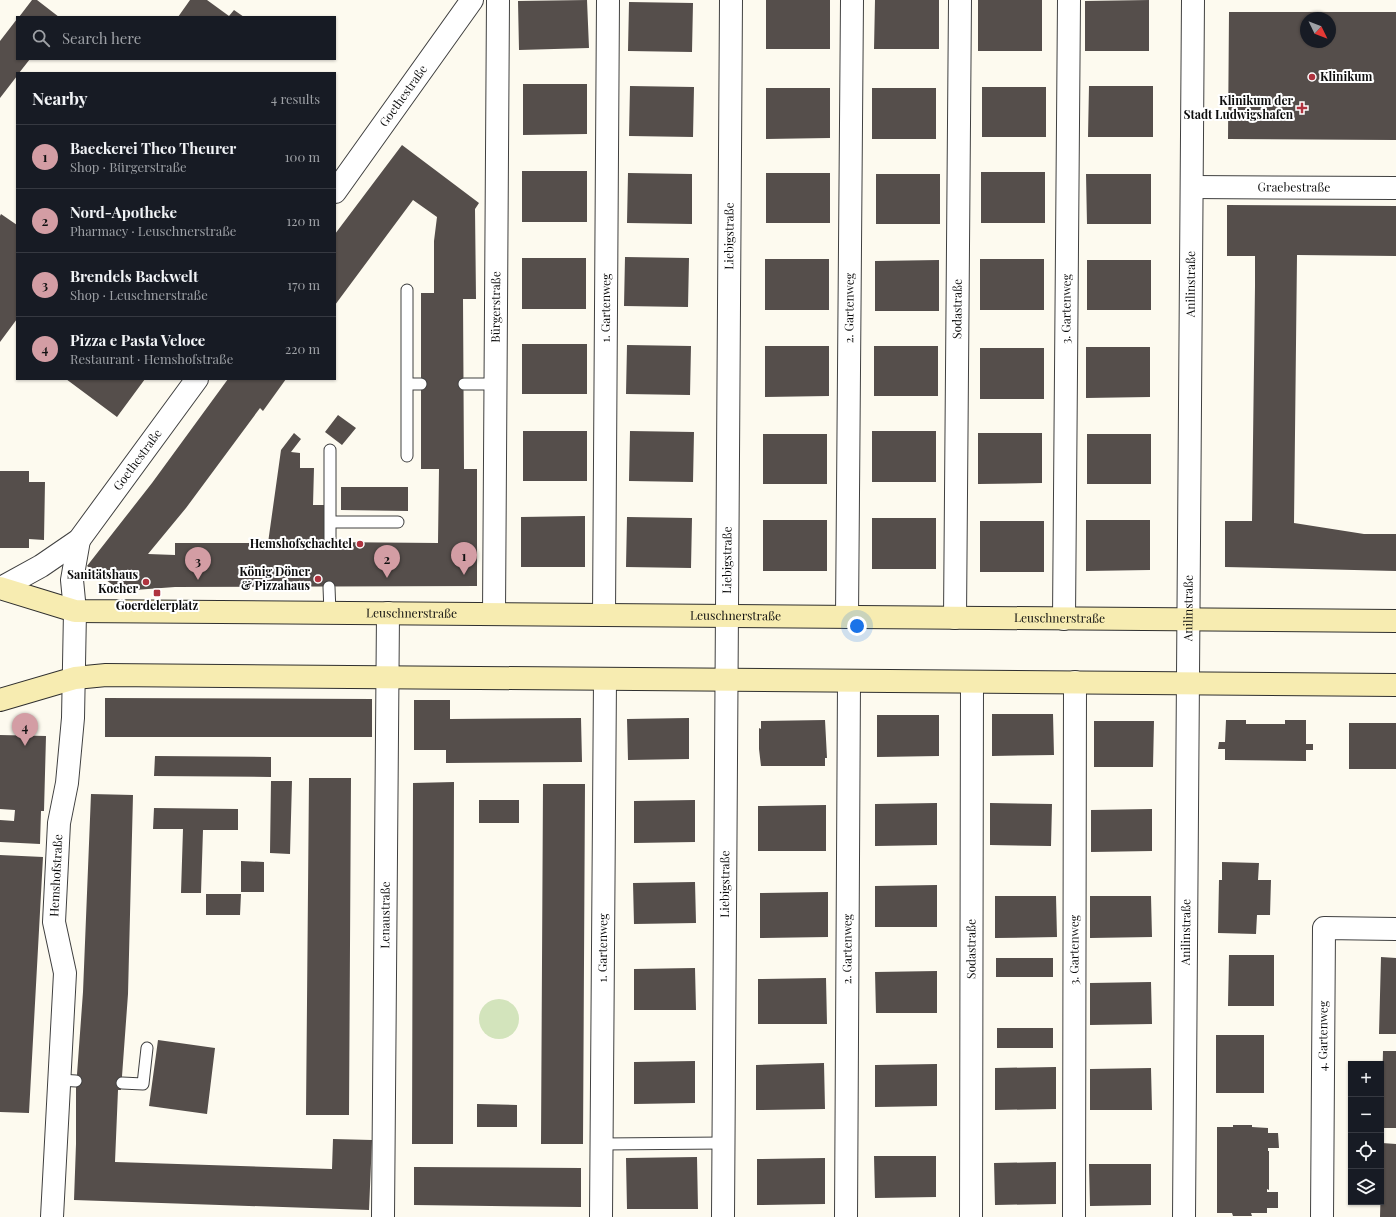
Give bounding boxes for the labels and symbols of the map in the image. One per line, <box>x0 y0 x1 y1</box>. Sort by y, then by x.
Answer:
north arrow <box>1300 12 1336 48</box>
street label: Goethestraße <box>375 61 430 130</box>
place label: Klinikum <box>1320 68 1373 84</box>
marker: Klinikum <box>1307 72 1317 82</box>
place label: Klinikum der Stadt Ludwigshafen <box>1183 92 1294 122</box>
marker: Klinikum der Stadt Ludwigshafen <box>1296 102 1308 114</box>
street label: Graebestraße <box>1258 178 1330 195</box>
street label: Liebigstraße <box>720 202 737 270</box>
street label: Anilinstraße <box>1182 251 1198 318</box>
street label: Bürgerstraße <box>487 271 503 343</box>
street label: 2. Gartenweg <box>840 272 857 343</box>
street label: 1. Gartenweg <box>597 273 613 343</box>
street label: 3. Gartenweg <box>1057 273 1074 344</box>
street label: Sodastraße <box>948 279 965 339</box>
street label: Goethestraße <box>109 425 165 493</box>
street label: Liebigstraße <box>718 526 735 594</box>
place label: Hemshofschachtel <box>250 535 352 551</box>
marker: Hemshofschachtel <box>355 539 365 549</box>
pin: 1 <box>451 542 477 575</box>
pin: 2 <box>374 545 400 578</box>
pin: 3 <box>185 547 211 580</box>
place label: König Döner & Pizzahaus <box>239 563 310 593</box>
place label: Sanitätshaus Kocher <box>67 566 138 596</box>
marker: König Döner & Pizzahaus <box>313 574 323 584</box>
street label: Anilinstraße <box>1179 575 1196 642</box>
marker: Sanitätshaus Kocher <box>141 577 151 587</box>
marker: Goerdelerplatz <box>152 588 162 598</box>
place label: Goerdelerplatz <box>116 597 199 613</box>
street label: Leuschnerstraße <box>366 604 457 621</box>
street label: Leuschnerstraße <box>690 607 781 623</box>
street label: Leuschnerstraße <box>1014 609 1105 626</box>
your location <box>847 616 867 636</box>
pin: 4 <box>12 713 38 746</box>
street label: Hemshofstraße <box>45 834 65 917</box>
street label: Liebigstraße <box>716 850 732 918</box>
street label: Lenaustraße <box>376 881 393 949</box>
street label: Anilinstraße <box>1177 899 1193 966</box>
street label: 1. Gartenweg <box>594 913 610 983</box>
street label: 2. Gartenweg <box>838 913 855 984</box>
street label: 3. Gartenweg <box>1065 914 1082 985</box>
street label: Sodastraße <box>962 919 979 979</box>
street label: 4. Gartenweg <box>1314 1000 1331 1071</box>

